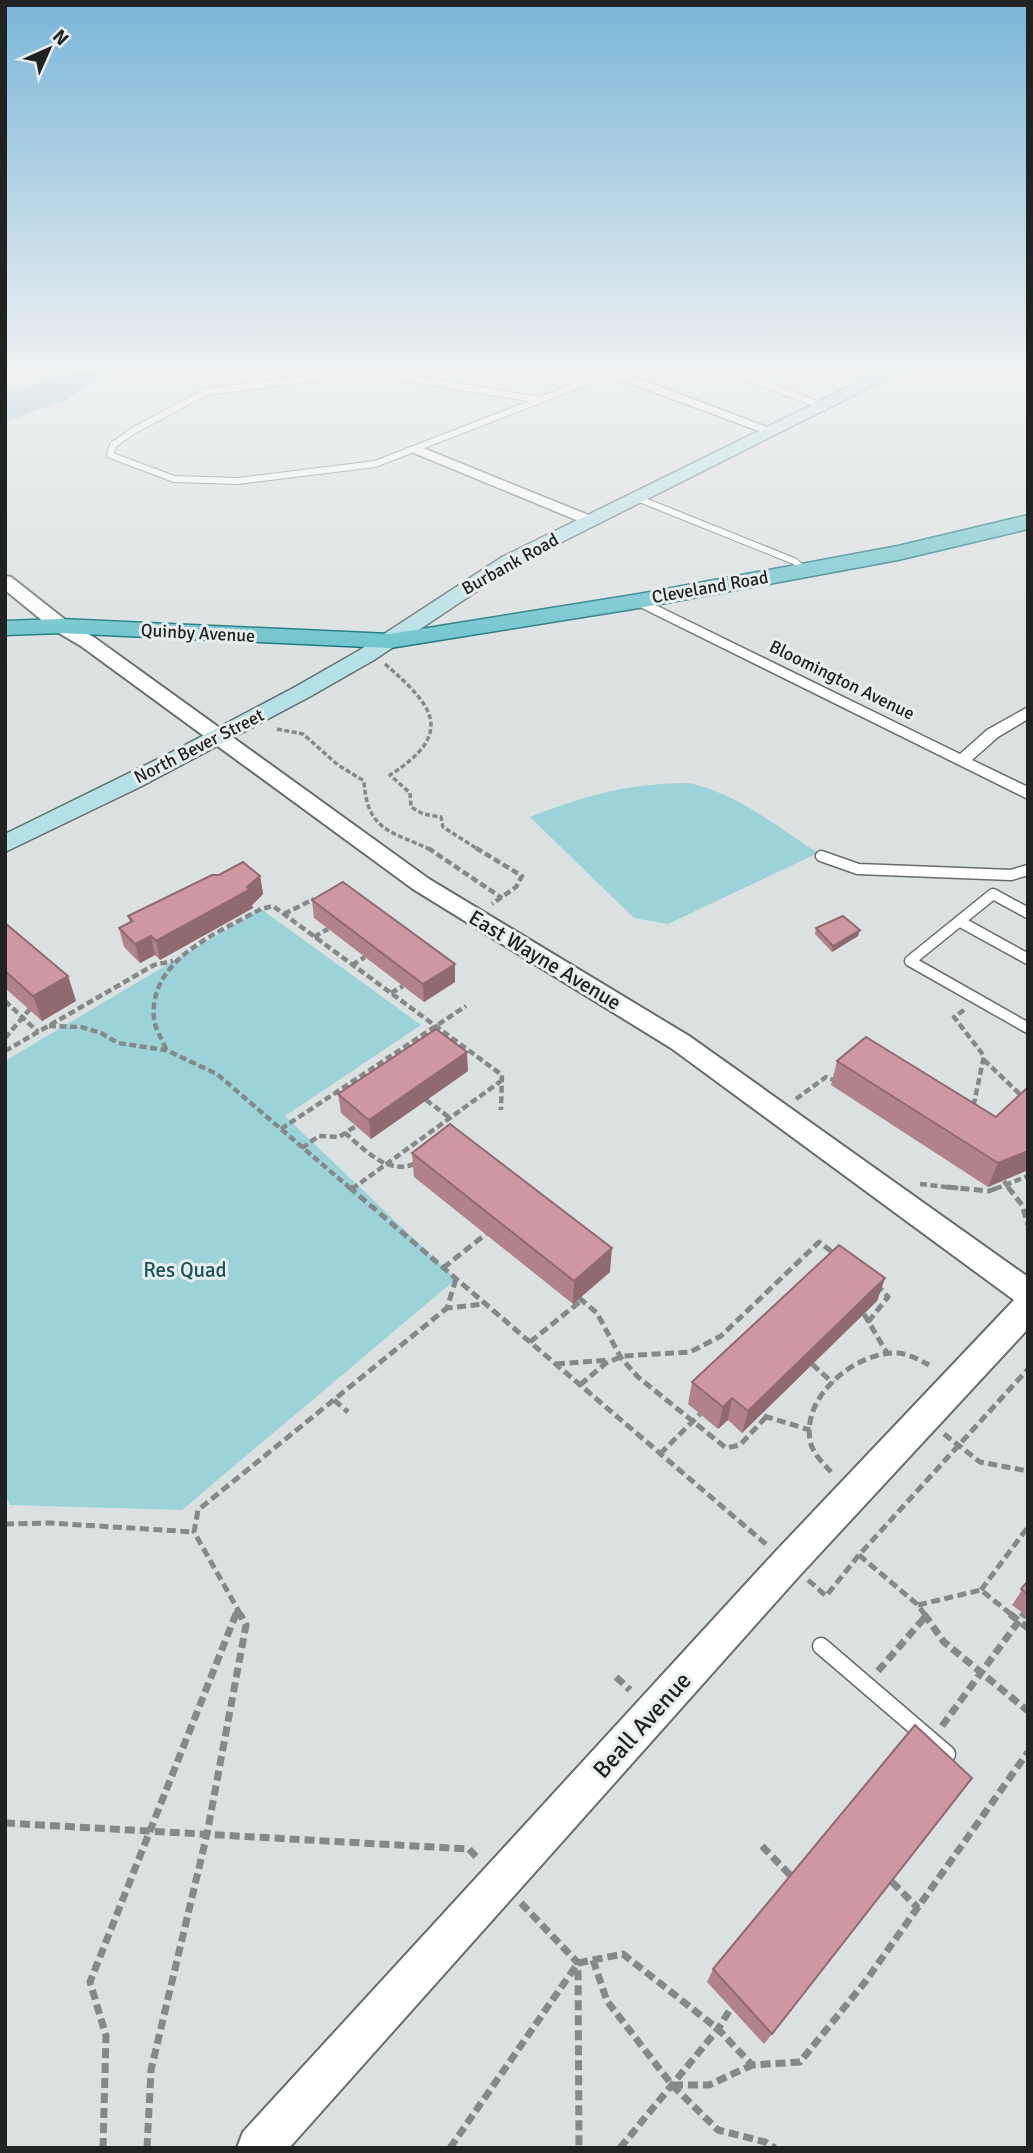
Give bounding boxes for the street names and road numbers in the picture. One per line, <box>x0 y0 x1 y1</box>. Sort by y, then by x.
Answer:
street label: Burbank Road <box>458 528 562 600</box>
street label: Cleveland Road <box>650 566 770 608</box>
street label: Quinby Avenue <box>140 619 256 647</box>
street label: Bloomington Avenue <box>766 635 918 725</box>
street label: North Bever Street <box>130 704 268 788</box>
street label: East Wayne Avenue <box>464 904 626 1016</box>
street label: Beall Avenue <box>586 1666 698 1784</box>

